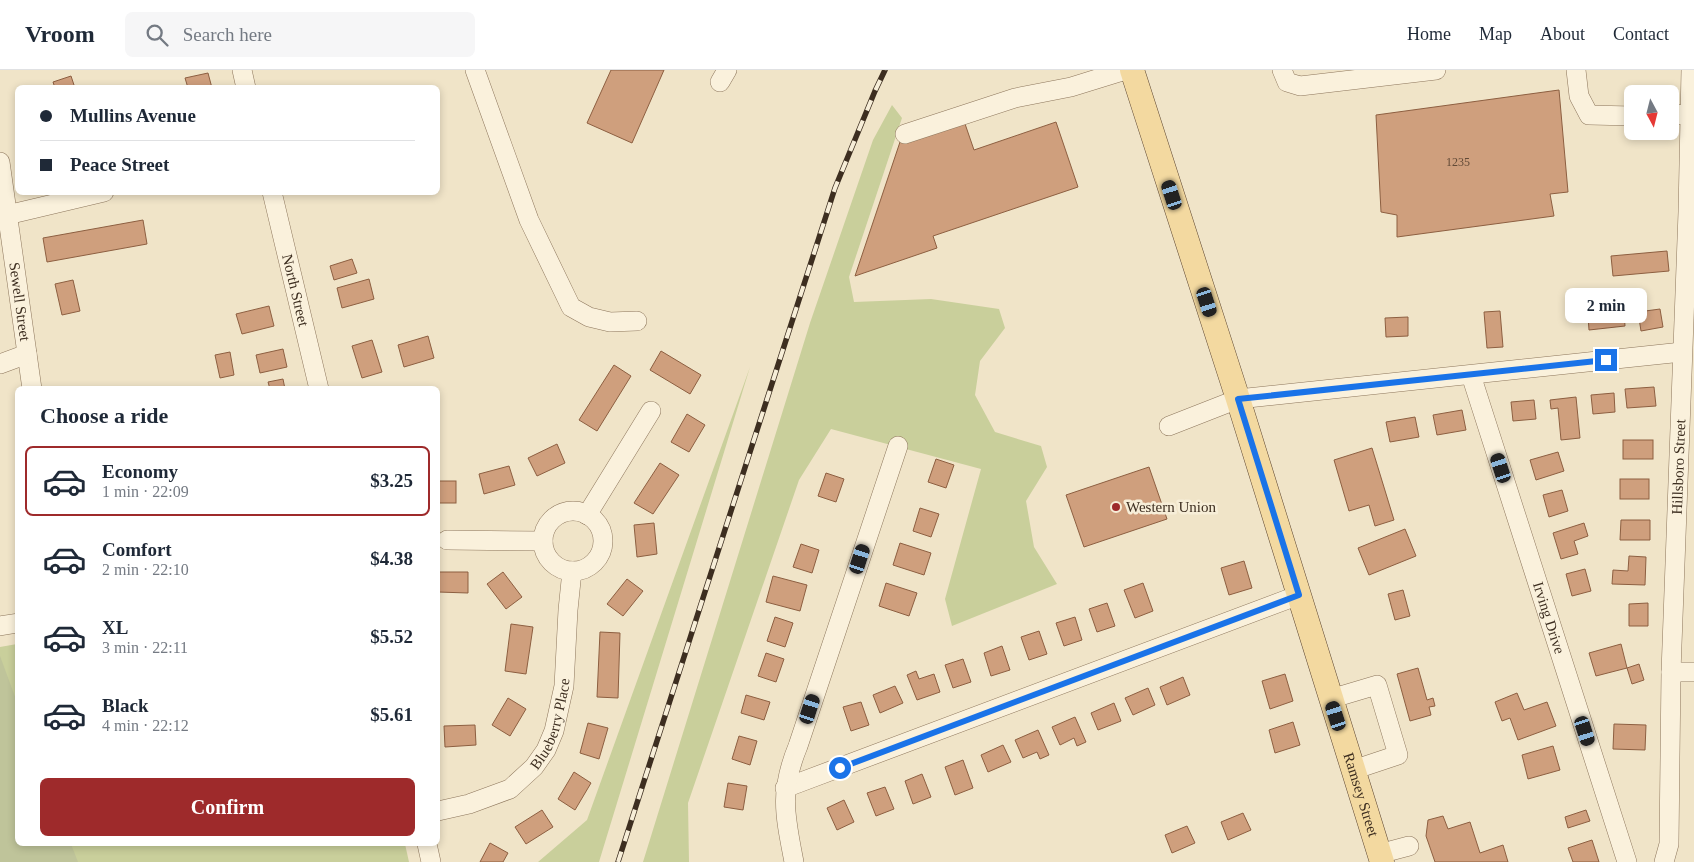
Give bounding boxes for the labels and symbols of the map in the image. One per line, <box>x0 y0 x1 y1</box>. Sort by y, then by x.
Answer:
north arrow <box>1624 85 1679 140</box>
house number: 1235 <box>1446 155 1470 169</box>
car <box>1160 178 1183 212</box>
street label: North Street <box>279 252 312 329</box>
street label: Sewell Street <box>6 261 33 343</box>
car <box>1195 285 1218 319</box>
callout: 2 min <box>1565 288 1647 322</box>
route end <box>1595 349 1617 371</box>
street label: Hillsboro Street <box>1669 418 1688 515</box>
car <box>1489 451 1512 485</box>
place label: Western Union <box>1126 499 1217 515</box>
marker: Western Union <box>1110 501 1122 513</box>
car <box>848 542 871 576</box>
street label: Irving Drive <box>1530 580 1568 656</box>
street label: Blueberry Place <box>527 678 572 773</box>
car <box>798 692 821 726</box>
car <box>1324 699 1347 733</box>
car <box>1573 714 1596 748</box>
street label: Ramsey Street <box>1340 751 1382 839</box>
route start <box>829 757 851 779</box>

